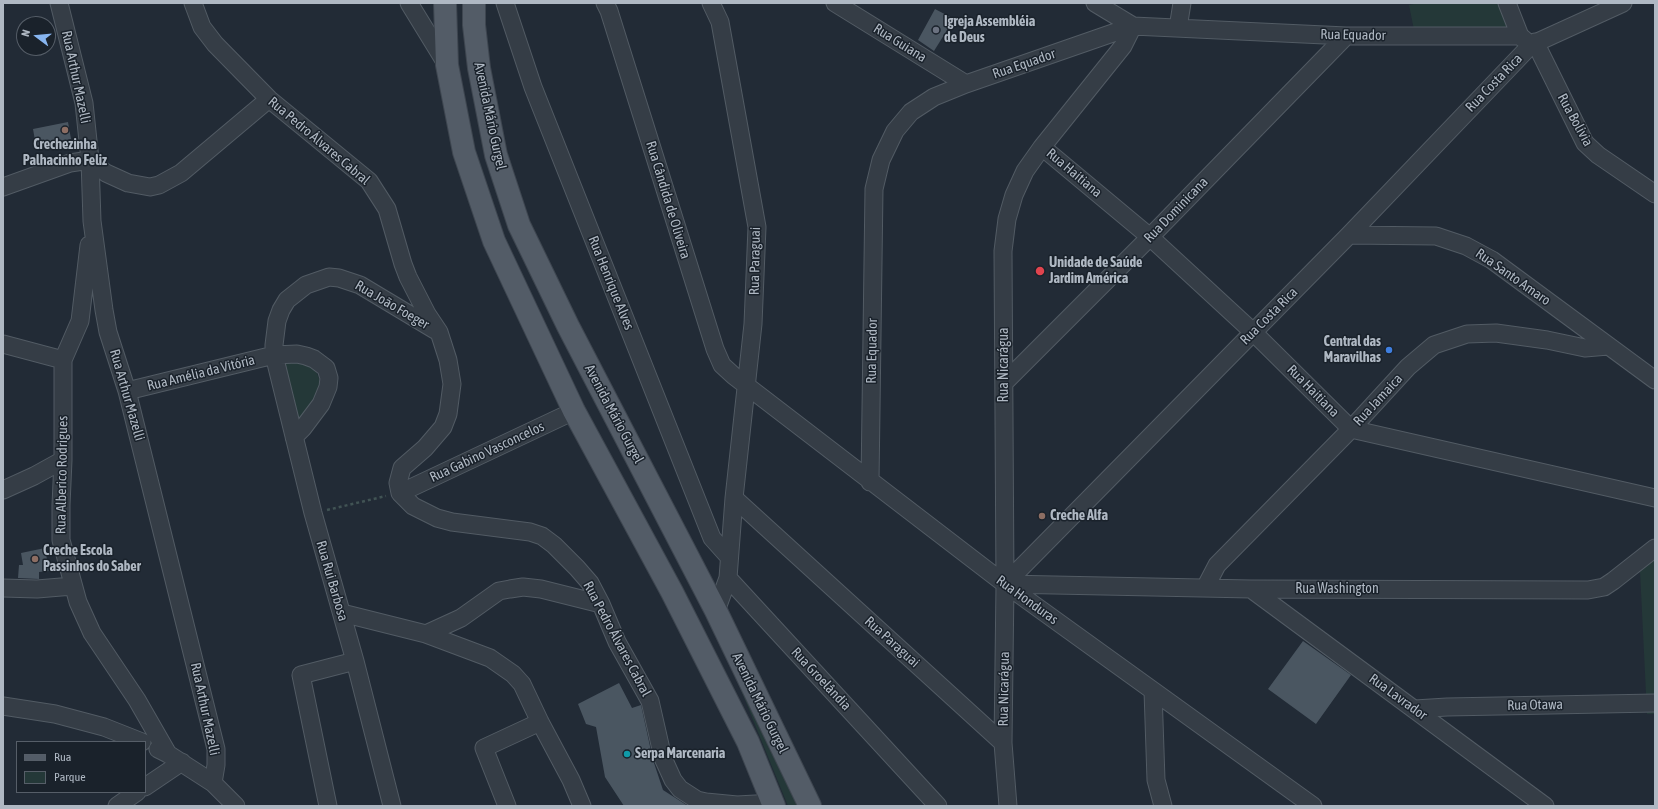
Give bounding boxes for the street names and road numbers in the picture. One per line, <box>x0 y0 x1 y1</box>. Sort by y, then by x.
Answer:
street label: Rua Guiana <box>870 20 930 66</box>
street label: Rua Equador <box>1320 26 1386 44</box>
street label: Rua Arthur Mazelli <box>58 29 94 125</box>
street label: Rua Equador <box>990 45 1058 83</box>
street label: Rua Costa Rica <box>1462 50 1526 116</box>
street label: Avenida Mário Gurgel <box>470 61 510 171</box>
street label: Rua Bolívia <box>1554 91 1596 149</box>
street label: Rua Pedro Álvares Cabral <box>265 93 373 189</box>
street label: Rua Cândida de Oliveira <box>642 139 694 261</box>
street label: Rua Haitiana <box>1043 145 1105 201</box>
street label: Rua Dominicana <box>1140 174 1212 246</box>
street label: Rua Paraguai <box>746 227 764 295</box>
street label: Rua Henrique Alves <box>585 234 637 332</box>
street label: Rua Santo Amaro <box>1472 245 1554 309</box>
street label: Rua João Foeger <box>352 277 432 333</box>
street label: Rua Costa Rica <box>1237 284 1301 348</box>
street label: Rua Equador <box>863 318 881 384</box>
street label: Rua Nicarágua <box>996 327 1012 403</box>
street label: Rua Arthur Mazelli <box>106 347 148 443</box>
street label: Rua Amélia da Vitória <box>145 352 257 394</box>
street label: Rua Haitiana <box>1283 361 1343 421</box>
street label: Avenida Mário Gurgel <box>581 362 647 466</box>
street label: Rua Jamaica <box>1350 371 1406 429</box>
street label: Rua Alberico Rodrigues <box>53 416 71 534</box>
street label: Rua Gabino Vasconcelos <box>427 418 547 486</box>
street label: Rua Rui Barbosa <box>312 539 352 623</box>
street label: Rua Honduras <box>993 572 1061 628</box>
street label: Rua Pedro Álvares Cabral <box>580 579 654 699</box>
street label: Rua Washington <box>1295 581 1379 597</box>
street label: Rua Paraguai <box>861 613 923 671</box>
street label: Rua Groelândia <box>788 644 854 714</box>
street label: Avenida Mário Gurgel <box>728 650 792 756</box>
street label: Rua Nicarágua <box>995 651 1013 727</box>
street label: Rua Arthur Mazelli <box>187 661 223 757</box>
street label: Rua Lavrador <box>1366 670 1430 724</box>
street label: Rua Otawa <box>1507 696 1563 714</box>

